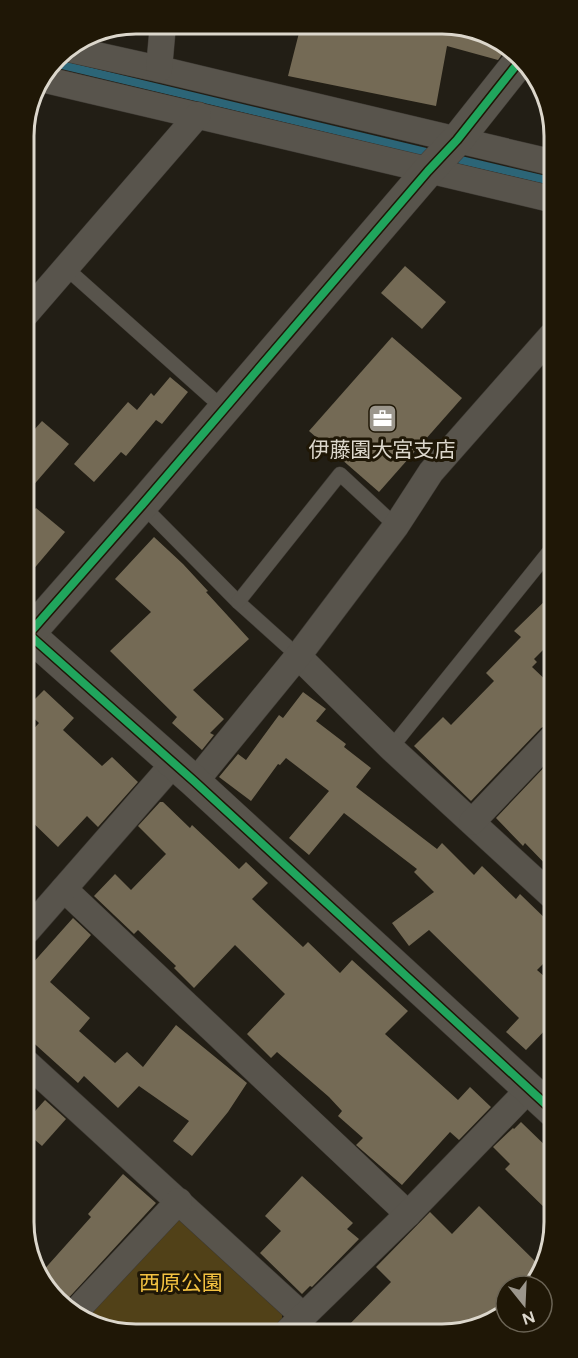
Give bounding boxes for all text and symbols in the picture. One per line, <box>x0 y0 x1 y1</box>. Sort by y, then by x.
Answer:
office icon: 伊藤園大宮支店 <box>366 402 398 434</box>
place label: 伊藤園大宮支店 <box>309 437 456 462</box>
park label: 西原公園 <box>139 1270 223 1295</box>
north arrow <box>494 1274 554 1334</box>
text: N <box>520 1307 537 1329</box>

